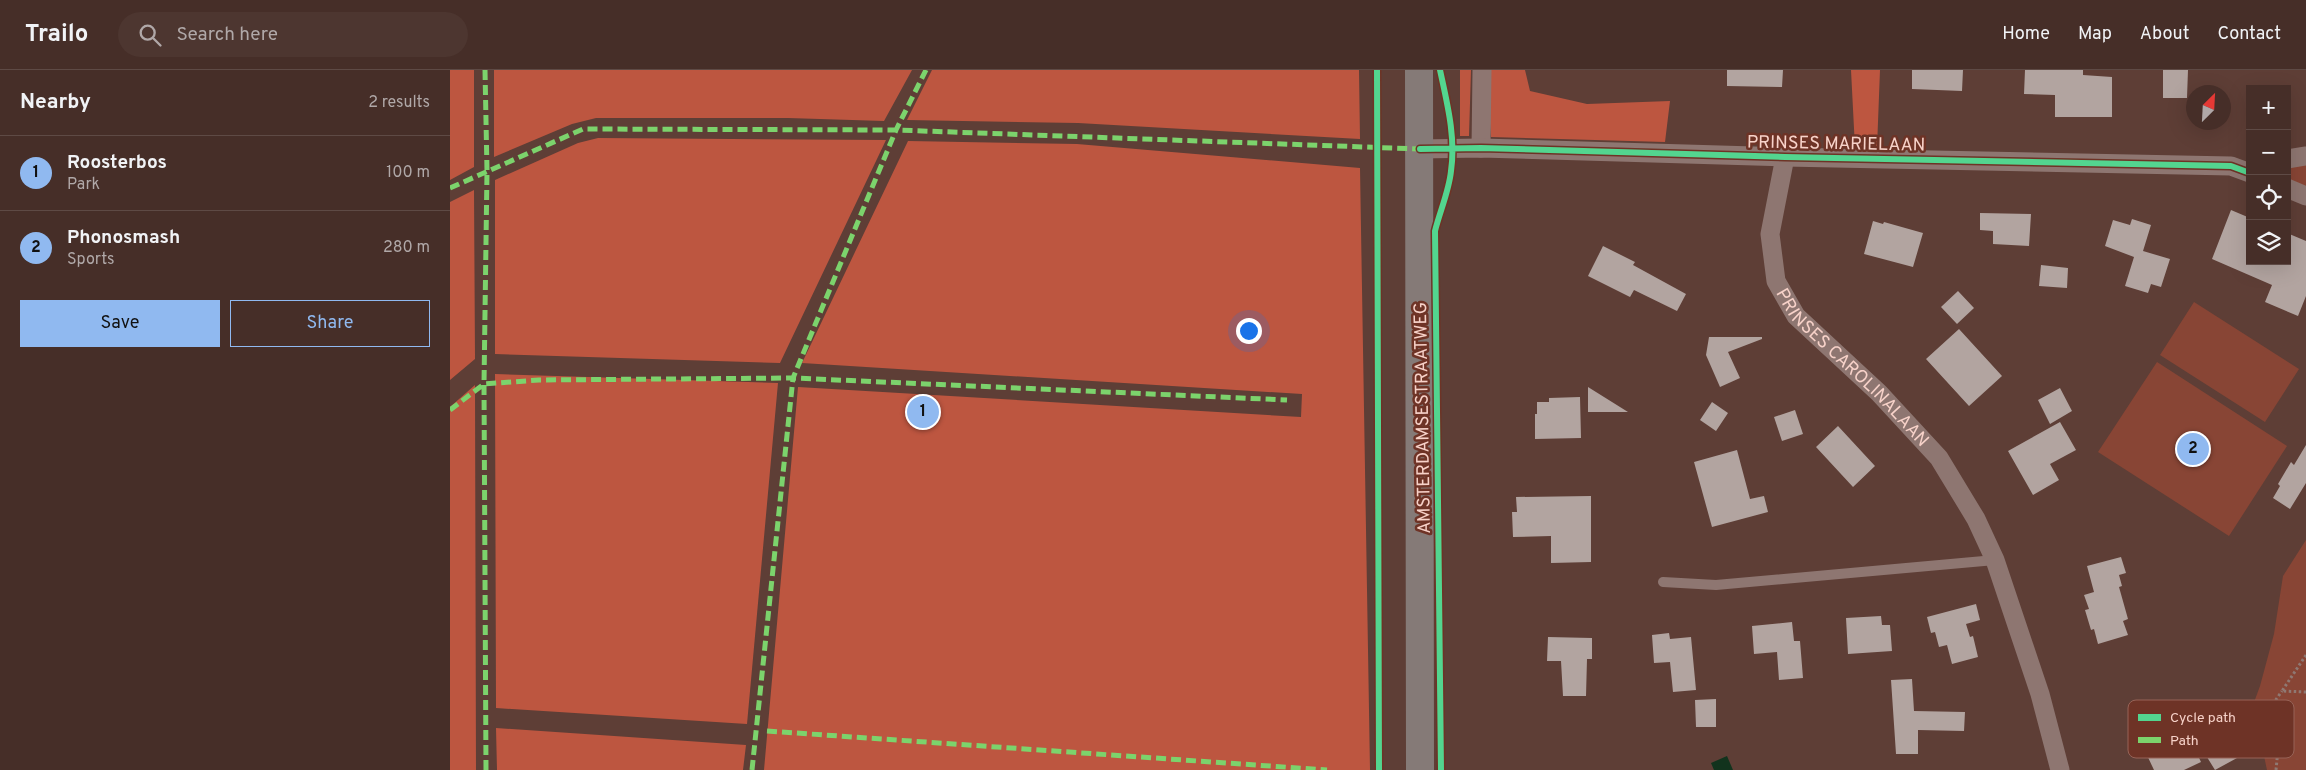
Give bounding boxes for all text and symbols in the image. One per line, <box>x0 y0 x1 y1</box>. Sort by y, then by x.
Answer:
search box <box>118 12 468 57</box>
text: Trailo <box>25 20 88 50</box>
icon: search <box>136 21 164 49</box>
text: Search here <box>176 23 278 47</box>
text: Home <box>2002 23 2050 46</box>
text: Map <box>2078 23 2112 46</box>
text: About <box>2140 23 2189 46</box>
text: Contact <box>2217 23 2281 46</box>
north arrow <box>2186 85 2231 130</box>
map controls <box>2246 85 2291 265</box>
button: + <box>2246 85 2291 130</box>
text: Nearby <box>20 89 91 116</box>
text: 2 results <box>368 93 430 113</box>
button: − <box>2246 130 2291 175</box>
street label: PRINSES MARIELAAN <box>1747 131 1925 158</box>
text: Roosterbos <box>67 151 167 175</box>
text: 1 <box>33 163 39 183</box>
text: 100 m <box>386 163 430 183</box>
text: Park <box>67 175 100 195</box>
button: locate <box>2246 175 2291 220</box>
button: layers <box>2246 220 2291 265</box>
text: Phonosmash <box>67 226 180 250</box>
text: 2 <box>31 238 41 258</box>
text: 280 m <box>383 238 430 258</box>
text: Sports <box>67 250 115 270</box>
street label: PRINSES CAROLINALAAN <box>1770 285 1933 452</box>
button: Save <box>20 300 220 347</box>
button: Share <box>230 300 430 347</box>
street label: AMSTERDAMSESTRAATWEG <box>1410 302 1437 534</box>
your location <box>1236 318 1262 344</box>
pin: 1 <box>907 393 939 431</box>
pin: 2 <box>2177 430 2209 468</box>
legend <box>2128 700 2294 758</box>
text: Cycle path <box>2170 710 2236 727</box>
text: Path <box>2170 733 2199 750</box>

